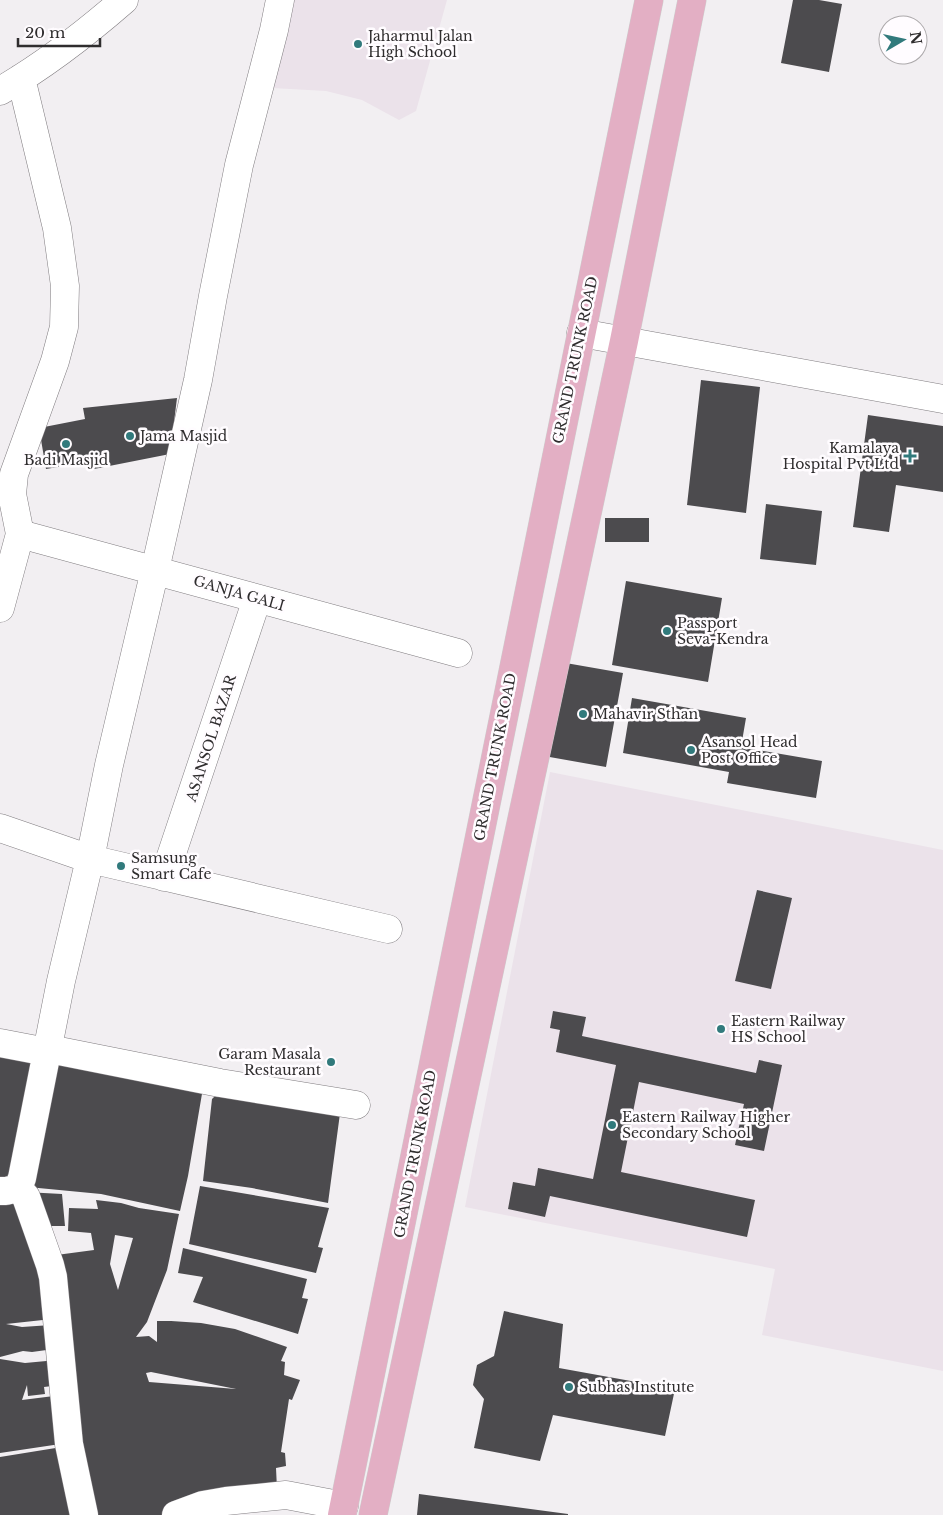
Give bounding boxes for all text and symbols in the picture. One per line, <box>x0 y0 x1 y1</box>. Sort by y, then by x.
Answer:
scale bar <box>18 15 100 47</box>
north arrow <box>878 15 928 65</box>
text: 20 m <box>25 23 65 42</box>
place label: Jaharmul Jalan High School <box>366 27 473 61</box>
text: N <box>906 30 926 46</box>
marker: Jaharmul Jalan High School <box>352 38 364 50</box>
street label: GRAND TRUNK ROAD <box>548 275 602 445</box>
place label: Jama Masjid <box>138 427 228 445</box>
marker: Jama Masjid <box>124 430 136 442</box>
marker: Badi Masjid <box>60 438 72 450</box>
place label: Kamalaya Hospital Pvt Ltd <box>783 439 900 473</box>
marker: Kamalaya Hospital Pvt Ltd <box>903 449 917 463</box>
place label: Badi Masjid <box>24 451 109 469</box>
street label: GANJA GALI <box>191 571 287 615</box>
place label: Passport Seva-Kendra <box>677 614 769 648</box>
marker: Passport Seva-Kendra <box>661 625 673 637</box>
street label: ASANSOL BAZAR <box>182 671 240 805</box>
street label: GRAND TRUNK ROAD <box>470 672 520 842</box>
place label: Mahavir Sthan <box>593 705 698 723</box>
marker: Mahavir Sthan <box>577 708 589 720</box>
place label: Asansol Head Post Office <box>700 733 798 767</box>
marker: Asansol Head Post Office <box>685 744 697 756</box>
place label: Samsung Smart Cafe <box>131 849 211 883</box>
marker: Samsung Smart Cafe <box>115 860 127 872</box>
place label: Eastern Railway HS School <box>731 1012 845 1046</box>
marker: Eastern Railway HS School <box>715 1023 727 1035</box>
place label: Garam Masala Restaurant <box>218 1045 322 1079</box>
marker: Garam Masala Restaurant <box>325 1056 337 1068</box>
street label: GRAND TRUNK ROAD <box>390 1069 440 1239</box>
place label: Eastern Railway Higher Secondary School <box>622 1108 791 1142</box>
marker: Eastern Railway Higher Secondary School <box>606 1119 618 1131</box>
place label: Subhas Institute <box>579 1378 694 1396</box>
marker: Subhas Institute <box>563 1381 575 1393</box>

